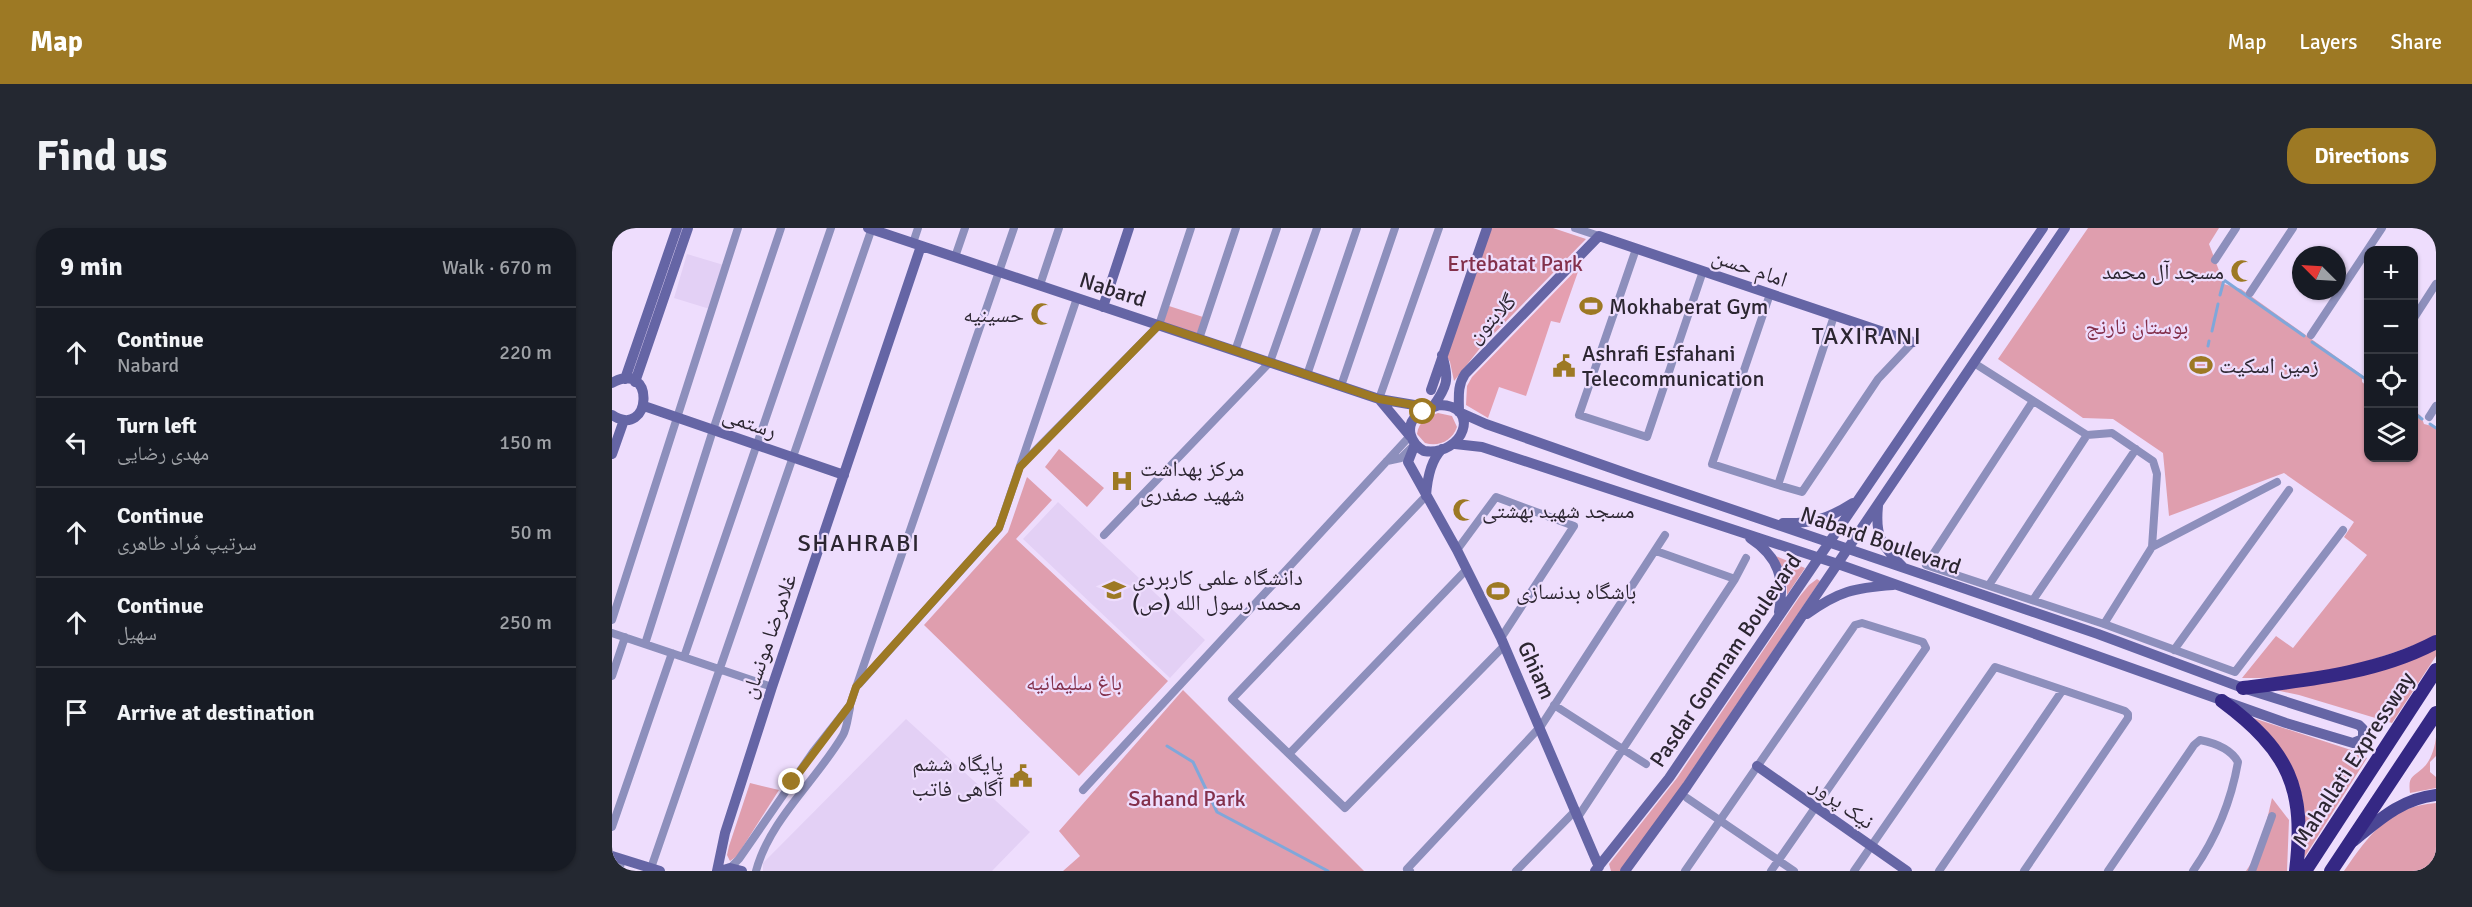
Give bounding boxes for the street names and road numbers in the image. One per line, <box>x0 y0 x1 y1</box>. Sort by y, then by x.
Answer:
street label: امام حسن <box>1708 242 1791 294</box>
street label: Nabard <box>1076 266 1150 313</box>
street label: گلابتون <box>1461 288 1522 349</box>
street label: رستمی <box>719 401 780 444</box>
street label: Nabard Boulevard <box>1797 500 1965 581</box>
street label: Pasdar Gomnam Boulevard <box>1644 548 1807 772</box>
street label: غلامرضا مونسان <box>734 570 802 702</box>
street label: Ghiam <box>1512 637 1561 703</box>
street label: Mahallati Expressway <box>2287 666 2421 852</box>
street label: نیک پرور <box>1805 771 1880 835</box>

